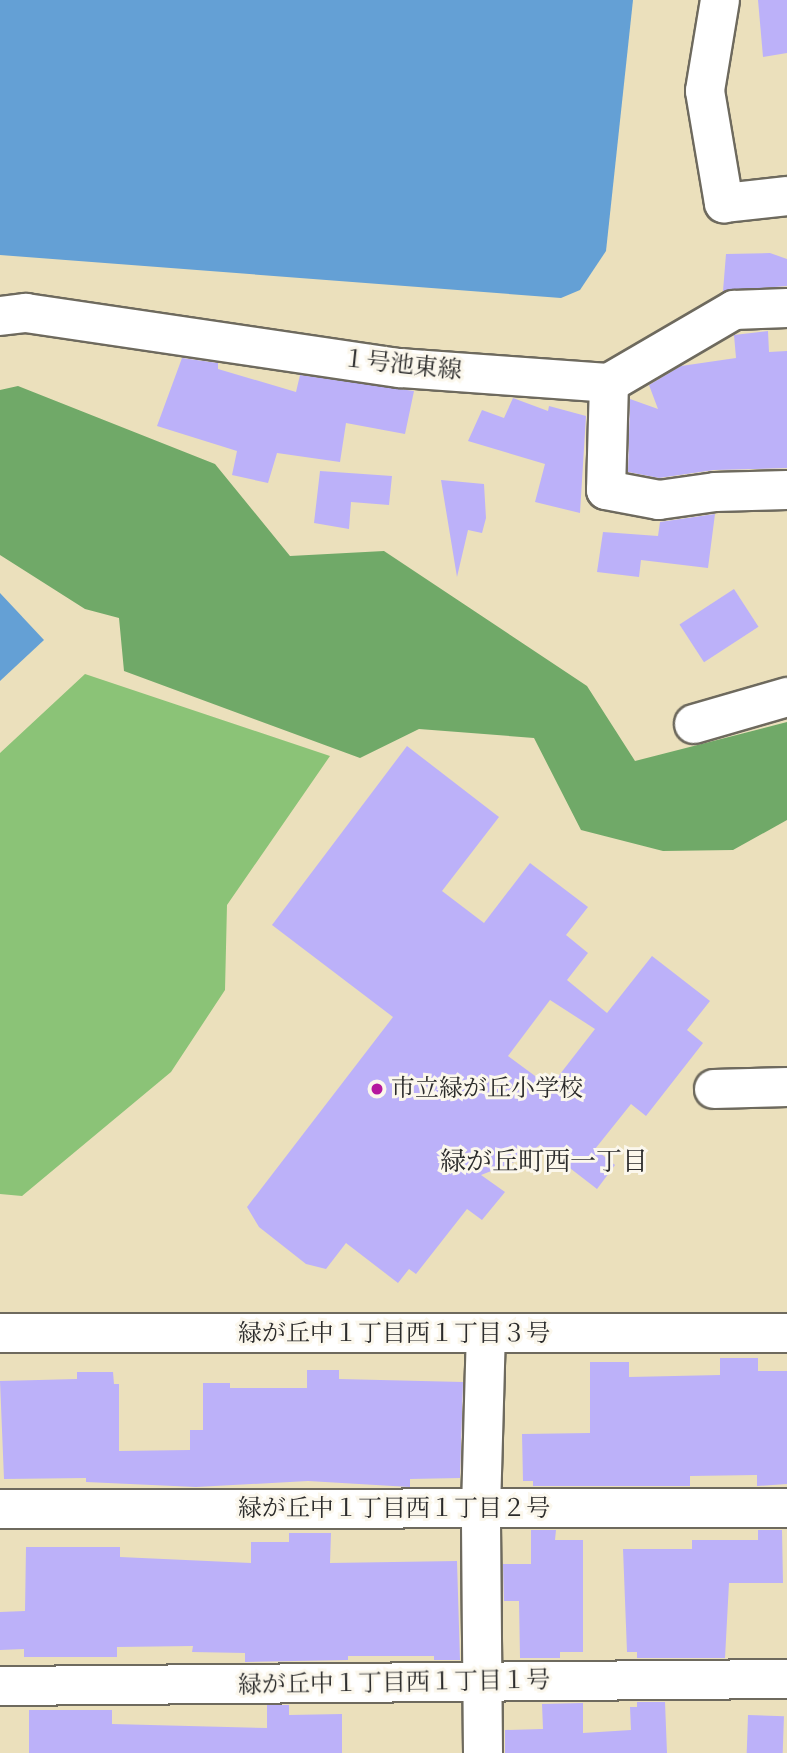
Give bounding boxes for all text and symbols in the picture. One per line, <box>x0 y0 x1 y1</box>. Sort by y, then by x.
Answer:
street label: １号池東線 <box>341 344 463 386</box>
place label: 市立緑が丘小学校 <box>391 1075 583 1103</box>
marker: 市立緑が丘小学校 <box>369 1081 385 1097</box>
district label: 緑が丘町西一丁目 <box>440 1146 648 1178</box>
street label: 緑が丘中１丁目西１丁目３号 <box>238 1320 550 1348</box>
street label: 緑が丘中１丁目西１丁目２号 <box>238 1495 550 1523</box>
street label: 緑が丘中１丁目西１丁目１号 <box>238 1666 550 1700</box>

